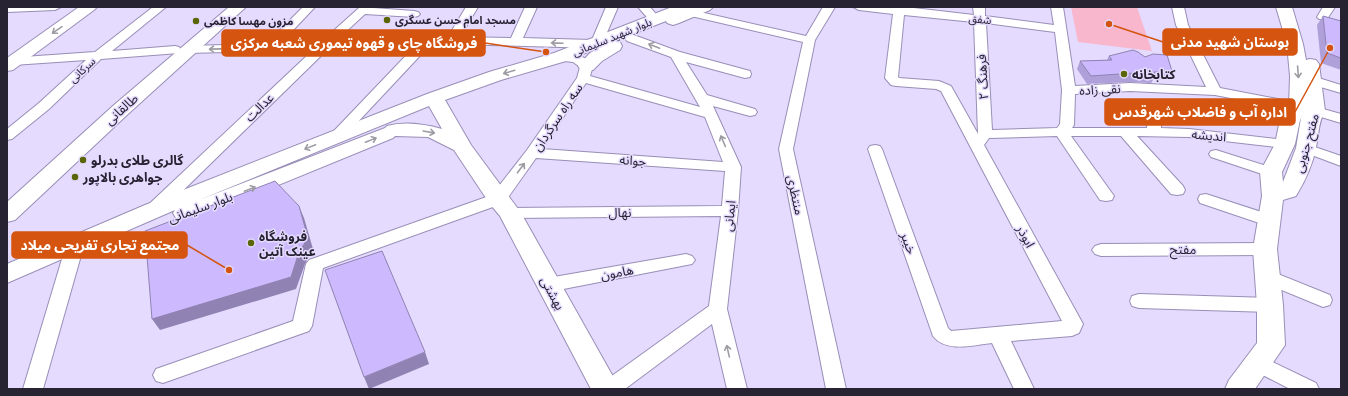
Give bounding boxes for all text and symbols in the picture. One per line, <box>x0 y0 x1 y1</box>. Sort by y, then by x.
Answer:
street label: شفق <box>968 11 993 28</box>
place label: مسجد امام حسن عسگری <box>395 13 516 29</box>
place label: مزون مهسا کاظمی <box>204 14 293 29</box>
marker: مسجد امام حسن عسگری <box>382 15 392 25</box>
street label: بلوار شهید سلیمانی <box>570 15 654 60</box>
marker: مزون مهسا کاظمی <box>191 16 201 26</box>
one-way arrow <box>52 26 63 34</box>
callout: بوستان شهید مدنی <box>1163 29 1297 55</box>
callout: فروشگاه چای و قهوه تیموری شعبه مرکزی <box>222 30 485 56</box>
text: بوستان شهید مدنی <box>1171 32 1289 52</box>
text: فروشگاه چای و قهوه تیموری شعبه مرکزی <box>231 33 477 53</box>
one-way arrow <box>551 39 564 47</box>
one-way arrow <box>648 42 660 50</box>
one-way arrow <box>209 45 222 53</box>
street label: سرکانی <box>66 54 99 87</box>
street label: فرهنگ ۲ <box>973 54 992 100</box>
one-way arrow <box>1295 65 1302 78</box>
place label: کتابخانه <box>1132 66 1176 83</box>
one-way arrow <box>503 69 516 76</box>
marker: کتابخانه <box>1119 69 1129 79</box>
street label: سه راه سرگردان <box>528 80 586 155</box>
street label: نقی زاده <box>1079 80 1121 99</box>
street label: عدالت <box>241 89 278 125</box>
street label: طالقانی <box>101 90 142 129</box>
callout: اداره آب و فاضلاب شهرقدس <box>1105 99 1295 125</box>
text: اداره آب و فاضلاب شهرقدس <box>1113 102 1287 122</box>
street label: مفتح جنوبی <box>1290 111 1325 175</box>
street label: اندیشه <box>1191 126 1227 145</box>
one-way arrow <box>422 128 435 136</box>
one-way arrow <box>364 136 376 143</box>
one-way arrow <box>718 136 726 148</box>
one-way arrow <box>305 144 317 152</box>
street label: جوانه <box>619 151 647 170</box>
place label: گالری طلای بدرلو <box>91 152 183 169</box>
marker: گالری طلای بدرلو <box>78 155 88 165</box>
one-way arrow <box>517 163 525 174</box>
place label: جواهری بالاپور <box>82 169 162 186</box>
marker: جواهری بالاپور <box>70 172 80 182</box>
street label: منتظری <box>783 174 808 217</box>
one-way arrow <box>244 184 256 192</box>
street label: بلوار سلیمانی <box>165 188 235 227</box>
street label: ایمانی <box>719 200 740 233</box>
street label: نهال <box>609 204 631 221</box>
street label: ابوذر <box>1012 221 1039 251</box>
place label: فروشگاه عینک آتین <box>259 228 316 260</box>
street label: خیبر <box>896 229 920 257</box>
callout: مجتمع تجاری تفریحی میلاد <box>12 232 187 258</box>
text: مجتمع تجاری تفریحی میلاد <box>21 235 179 255</box>
marker: فروشگاه عینک آتین <box>246 238 256 248</box>
street label: مفتح <box>1170 241 1196 260</box>
street label: هامون <box>599 261 635 284</box>
street label: بهشتی <box>537 274 569 313</box>
one-way arrow <box>724 345 732 358</box>

